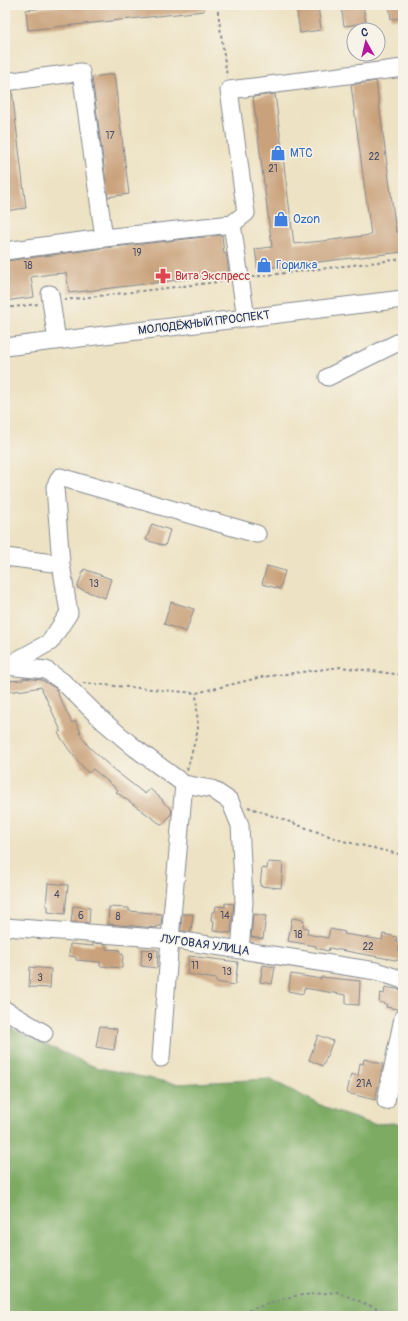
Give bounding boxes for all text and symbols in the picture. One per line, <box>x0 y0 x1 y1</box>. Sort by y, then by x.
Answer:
north arrow <box>346 22 386 62</box>
text: С <box>360 26 369 40</box>
house number: 17 <box>105 130 115 142</box>
shop icon: МТС <box>269 144 287 162</box>
place label: МТС <box>290 146 313 161</box>
house number: 22 <box>368 151 380 163</box>
house number: 21 <box>268 163 278 175</box>
shop icon: Ozon <box>272 210 290 228</box>
place label: Ozon <box>293 212 320 227</box>
house number: 19 <box>132 247 142 259</box>
shop icon: Горилка <box>255 256 273 274</box>
place label: Горилка <box>276 258 318 273</box>
house number: 18 <box>24 260 32 272</box>
pharmacy icon: Вита Экспресс <box>154 267 172 285</box>
place label: Вита Экспресс <box>175 269 251 284</box>
street label: МОЛОДЁЖНЫЙ ПРОСПЕКТ <box>137 306 271 339</box>
house number: 13 <box>89 578 99 590</box>
house number: 4 <box>54 889 60 901</box>
house number: 6 <box>78 910 84 922</box>
house number: 14 <box>220 910 230 922</box>
house number: 8 <box>115 911 121 923</box>
house number: 18 <box>294 929 302 941</box>
street label: ЛУГОВАЯ УЛИЦА <box>158 931 251 959</box>
house number: 22 <box>362 941 374 953</box>
house number: 9 <box>147 952 153 964</box>
house number: 11 <box>191 960 199 972</box>
house number: 13 <box>222 966 232 978</box>
house number: 3 <box>37 972 43 984</box>
house number: 21А <box>356 1078 373 1090</box>

